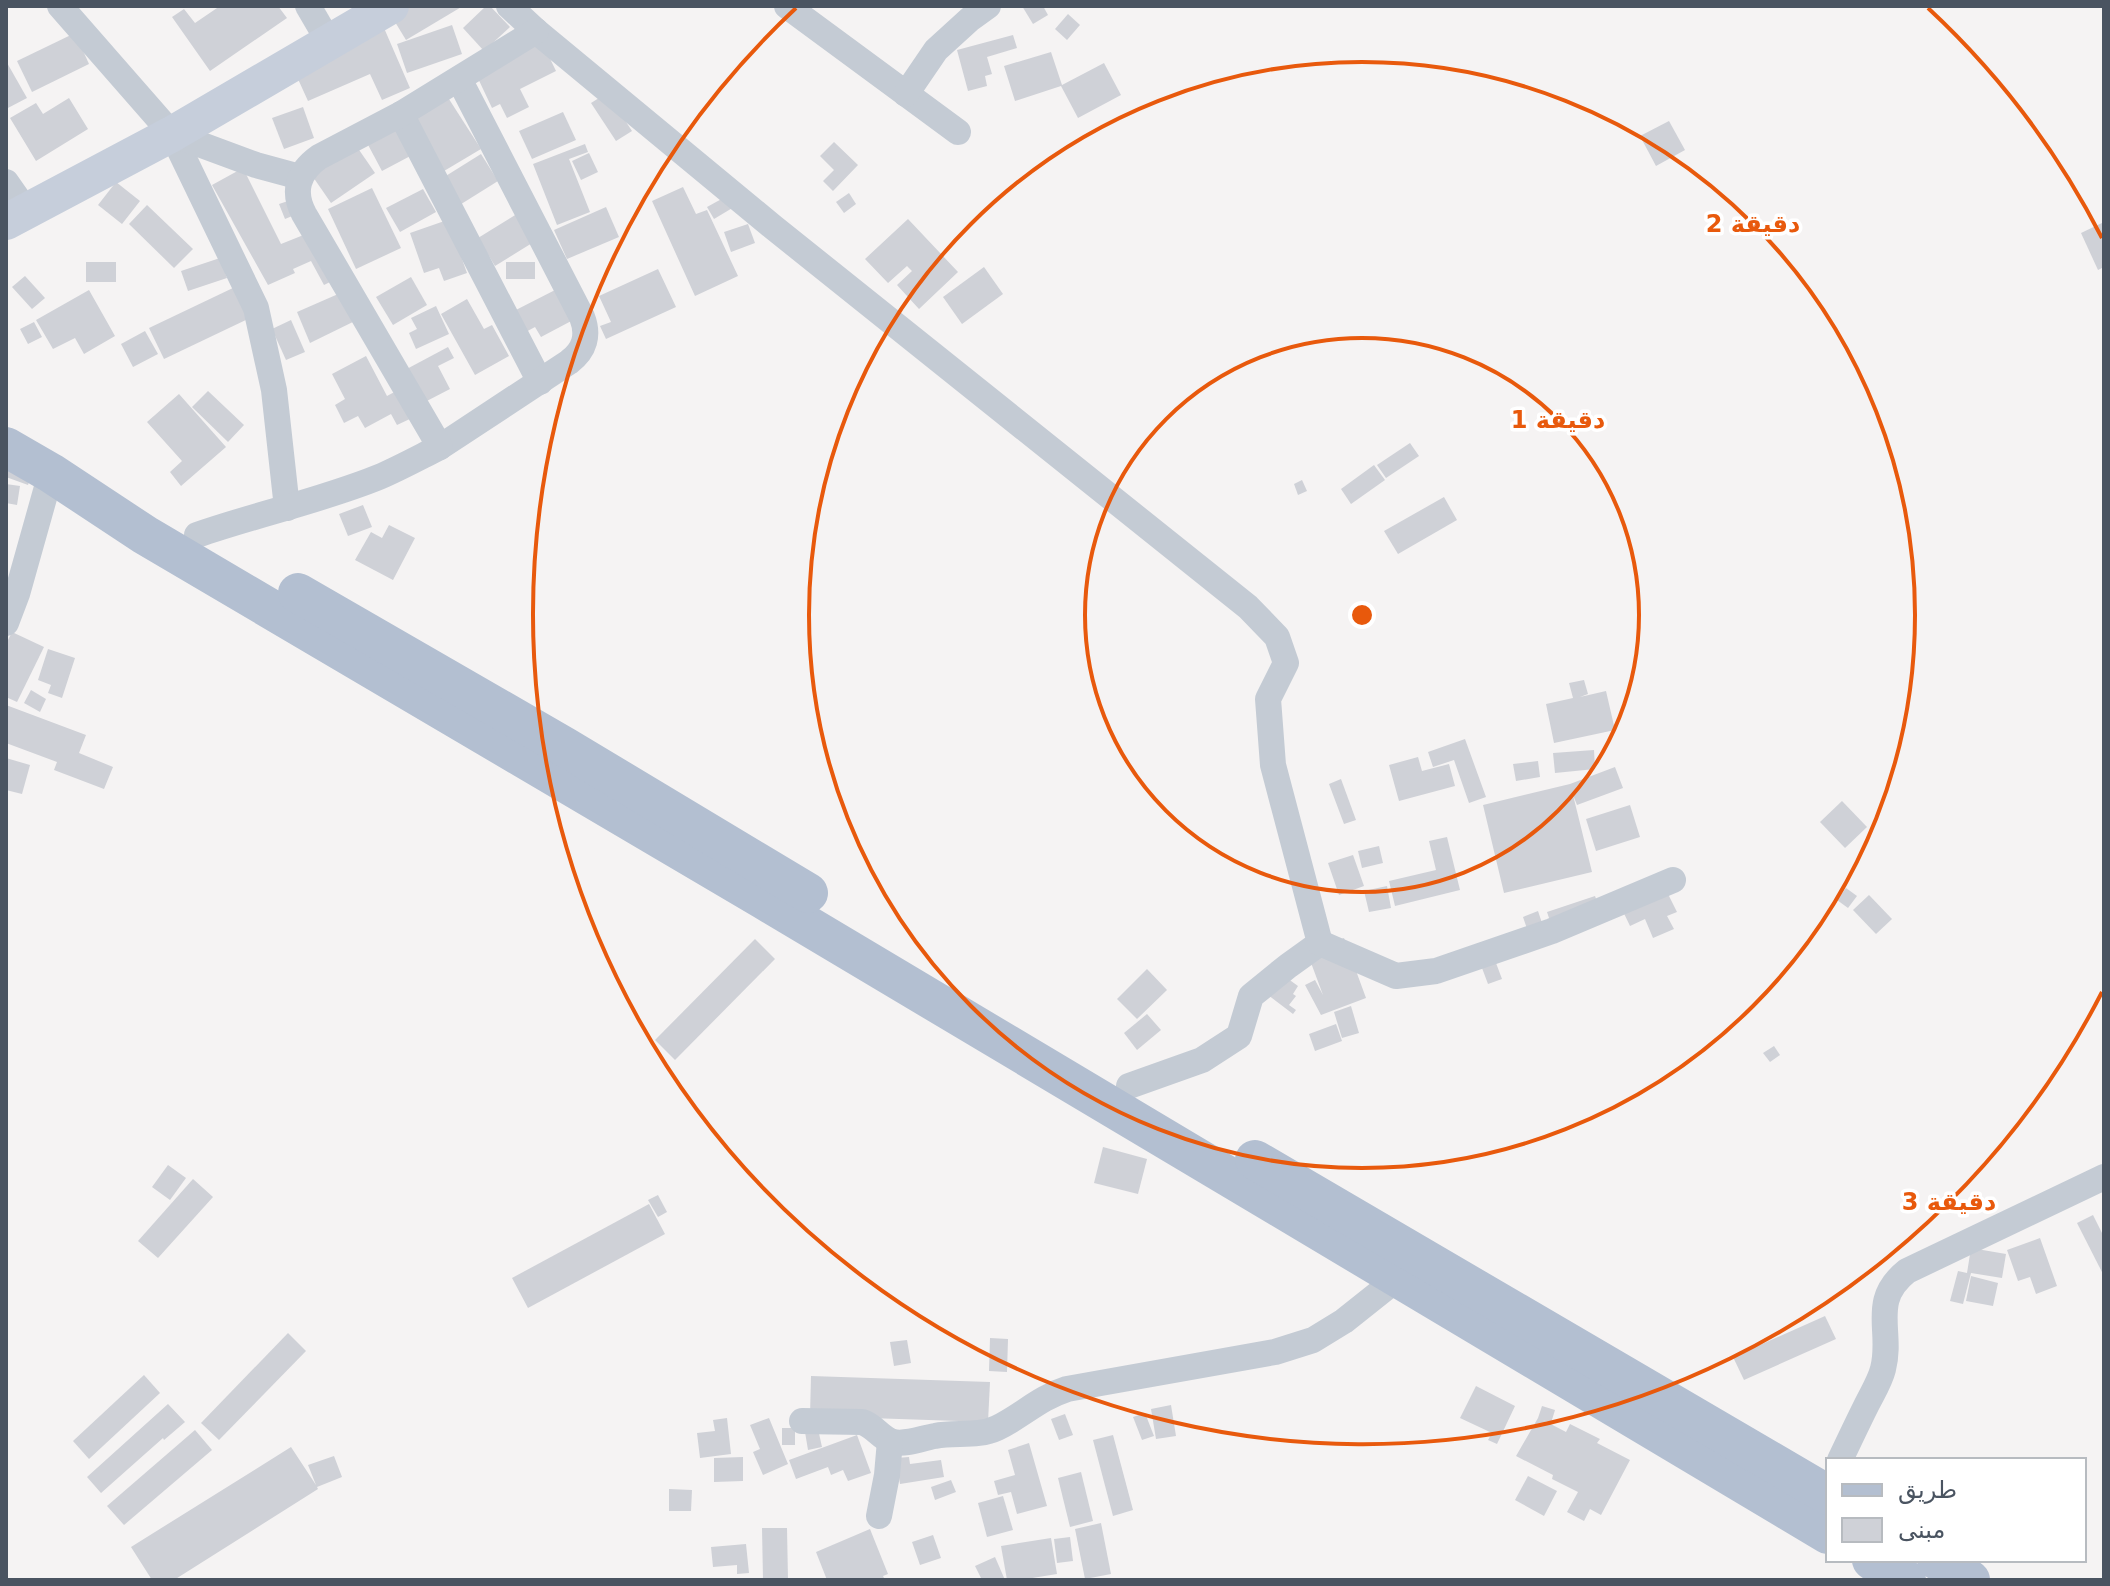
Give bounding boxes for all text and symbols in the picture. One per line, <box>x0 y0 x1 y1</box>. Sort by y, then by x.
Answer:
text: 2 دقيقة <box>1706 210 1800 238</box>
text: 1 دقيقة <box>1511 406 1605 434</box>
centre of rings <box>1348 601 1376 629</box>
text: 3 دقيقة <box>1902 1188 1996 1216</box>
legend <box>1826 1458 2086 1562</box>
text: طريق <box>1898 1476 1957 1504</box>
text: مبنى <box>1898 1516 1945 1544</box>

